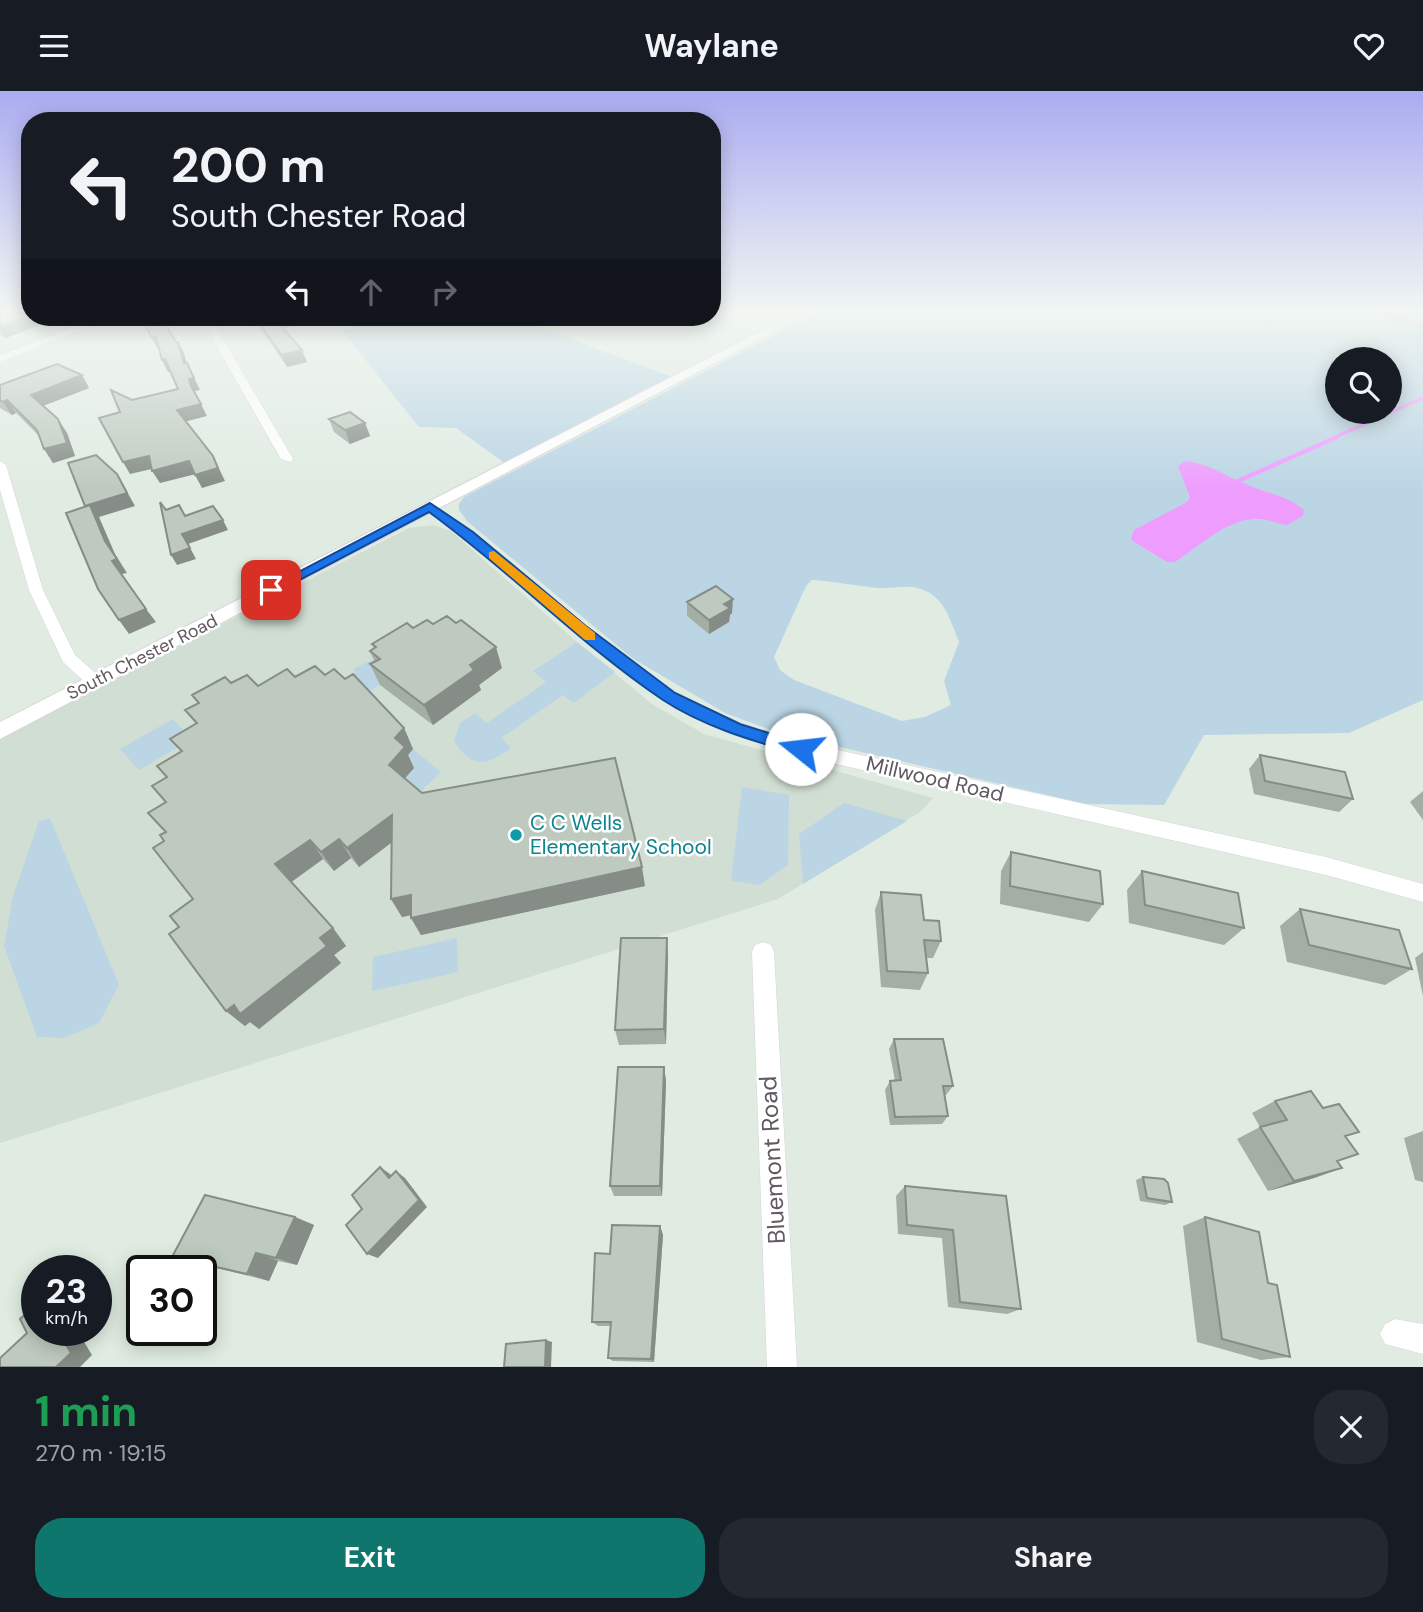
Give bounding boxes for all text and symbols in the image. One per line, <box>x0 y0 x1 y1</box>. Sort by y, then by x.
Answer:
text: Waylane <box>644 25 779 67</box>
icon: menu <box>35 27 73 65</box>
icon: heart <box>1350 27 1388 65</box>
text: 200 m <box>171 133 326 197</box>
icon: left <box>56 140 147 231</box>
text: South Chester Road <box>171 195 466 237</box>
icon: left <box>279 273 317 311</box>
icon: ahead <box>352 273 390 311</box>
icon: right <box>425 273 463 311</box>
map controls <box>1325 347 1402 424</box>
button: search <box>1325 347 1402 424</box>
pin <box>241 560 301 620</box>
icon: arrive <box>252 571 290 609</box>
street label: South Chester Road <box>63 609 221 705</box>
position arrow <box>764 712 838 786</box>
street label: Millwood Road <box>864 750 1006 808</box>
place label: C C Wells Elementary School <box>530 809 712 861</box>
marker: C C Wells Elementary School <box>508 827 524 843</box>
street label: Bluemont Road <box>752 1075 792 1245</box>
speed limit sign: 30 <box>126 1255 217 1346</box>
text: 23 <box>46 1268 87 1314</box>
text: km/h <box>45 1306 88 1330</box>
text: 1 min <box>35 1384 137 1439</box>
button: close <box>1314 1390 1388 1464</box>
text: 270 m · 19:15 <box>35 1438 166 1468</box>
button: Exit <box>35 1518 705 1598</box>
button: Share <box>719 1518 1388 1598</box>

